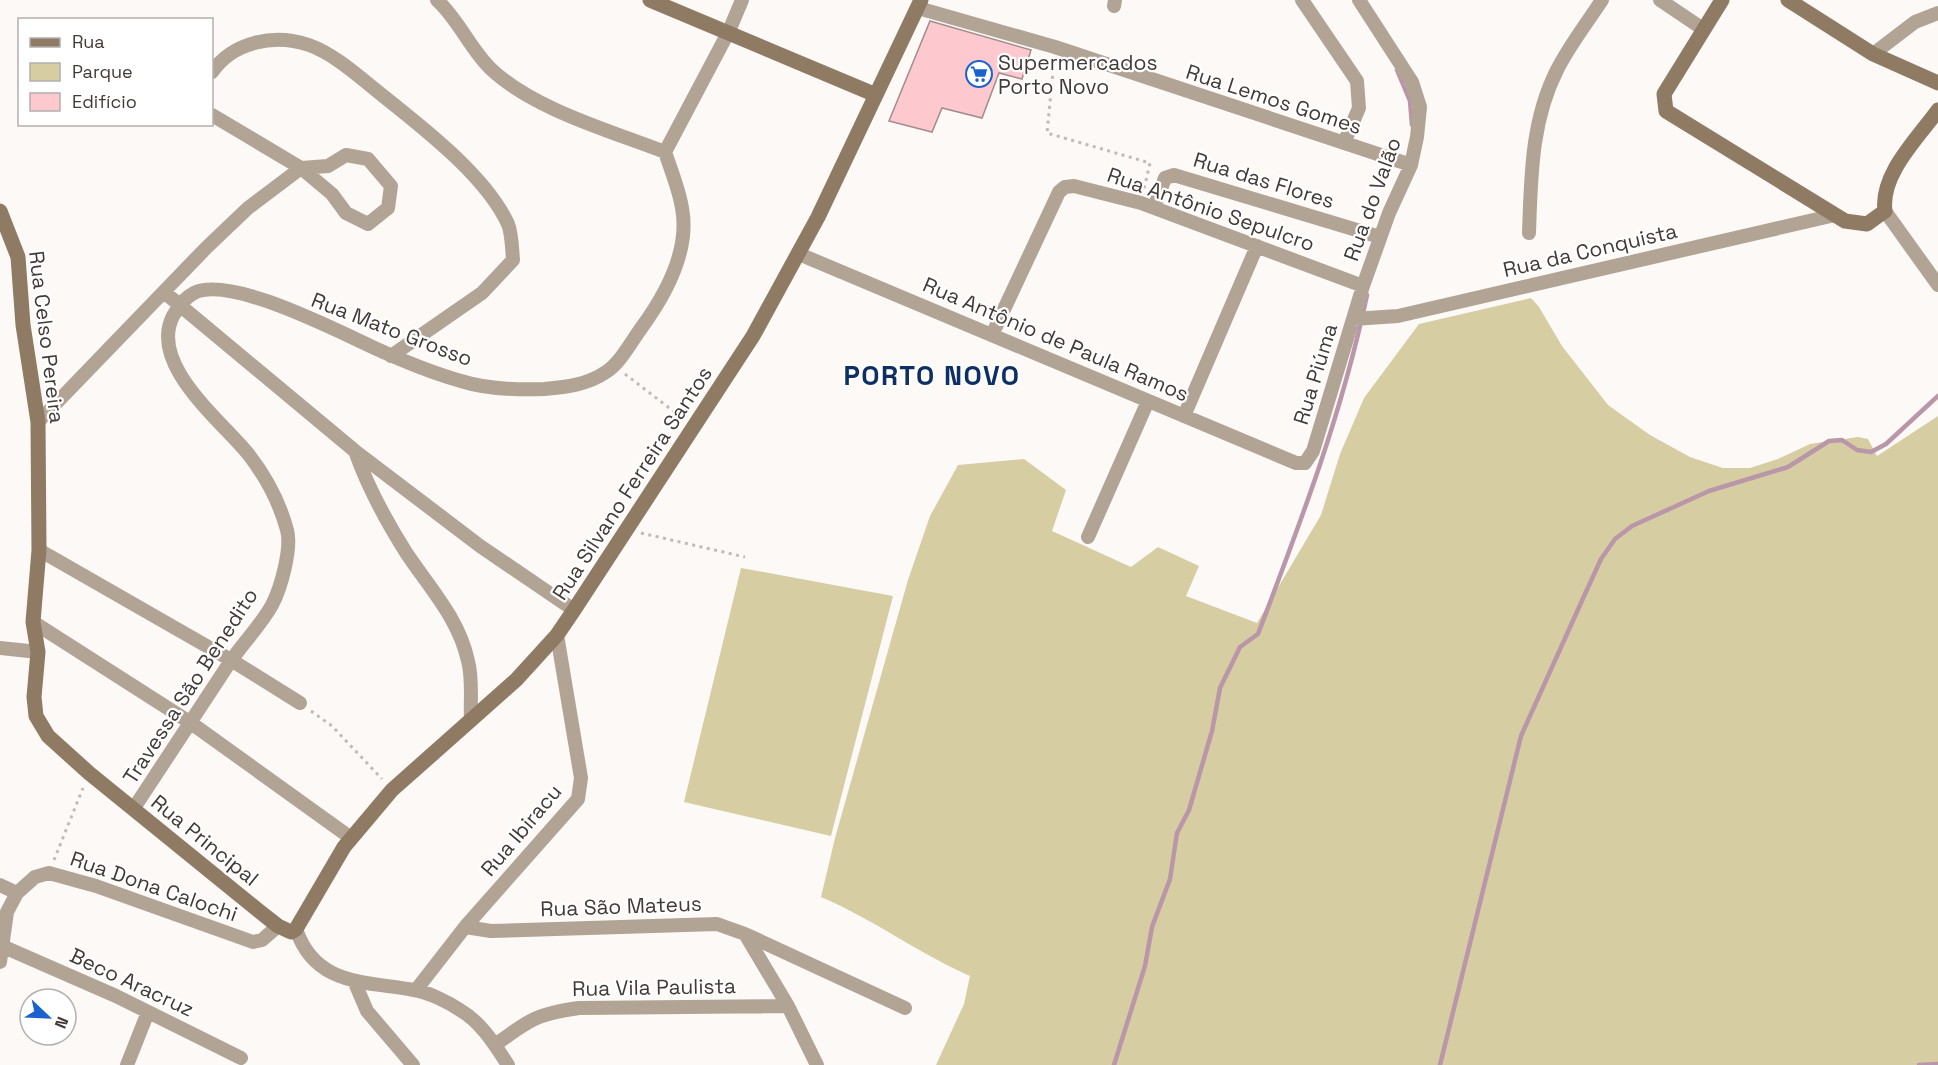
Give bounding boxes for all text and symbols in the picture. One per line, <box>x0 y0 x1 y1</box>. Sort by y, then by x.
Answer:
legend <box>18 18 213 126</box>
text: Rua <box>72 30 105 53</box>
place label: Supermercados Porto Novo <box>998 49 1158 100</box>
street label: Rua Lemos Gomes <box>1183 58 1365 140</box>
supermarket icon: Supermercados Porto Novo <box>964 59 994 89</box>
text: Parque <box>72 60 133 83</box>
text: Edifício <box>72 90 137 113</box>
street label: Rua do Valão <box>1337 134 1407 264</box>
street label: Rua das Flores <box>1190 146 1338 214</box>
street label: Rua Antônio Sepulcro <box>1104 161 1318 257</box>
street label: Rua da Conquista <box>1500 217 1680 283</box>
street label: Rua Celso Pereira <box>23 249 71 425</box>
street label: Rua Antônio de Paula Ramos <box>919 271 1193 407</box>
street label: Rua Mato Grosso <box>308 286 476 372</box>
street label: Rua Piúma <box>1287 320 1343 428</box>
district label: PORTO NOVO <box>843 358 1021 393</box>
street label: Rua Silvano Ferreira Santos <box>546 361 718 605</box>
street label: Travessa São Benedito <box>117 583 263 789</box>
street label: Rua Ibiracu <box>475 778 567 882</box>
street label: Rua Principal <box>146 788 264 892</box>
street label: Rua Dona Calochi <box>67 845 241 927</box>
street label: Rua São Mateus <box>540 890 702 922</box>
street label: Beco Aracruz <box>66 941 198 1023</box>
street label: Rua Vila Paulista <box>572 972 736 1002</box>
north arrow <box>18 987 78 1047</box>
text: N <box>50 1014 73 1032</box>

